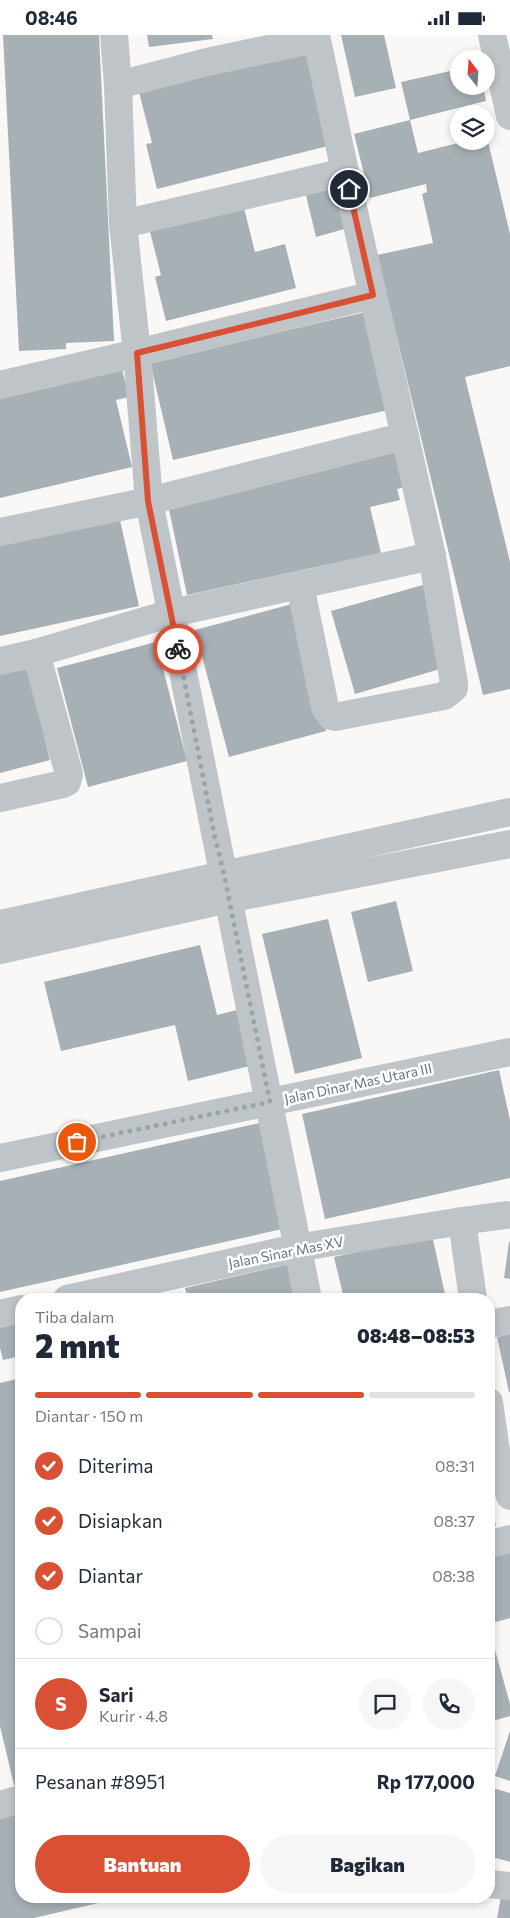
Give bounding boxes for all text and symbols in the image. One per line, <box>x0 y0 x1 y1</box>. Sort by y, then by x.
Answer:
text: 08:46 <box>25 6 78 29</box>
north arrow <box>450 50 495 95</box>
map controls <box>450 50 495 150</box>
button: layers <box>450 105 495 150</box>
pin <box>328 168 370 210</box>
icon: home <box>335 175 363 203</box>
courier <box>153 624 203 674</box>
icon: bike <box>164 635 192 663</box>
street label: Jalan Dinar Mas Utara III <box>283 1059 433 1107</box>
pin <box>56 1121 98 1163</box>
icon: bag <box>63 1128 91 1156</box>
street label: Jalan Sinar Mas XV <box>227 1232 346 1272</box>
text: Tiba dalam <box>35 1307 114 1326</box>
text: 08:48–08:53 <box>357 1324 475 1347</box>
text: 2 mnt <box>35 1325 120 1365</box>
text: Diantar · 150 m <box>35 1406 143 1425</box>
icon: check <box>35 1452 63 1480</box>
text: Diterima <box>78 1454 154 1477</box>
text: 08:31 <box>435 1456 475 1475</box>
icon: check <box>35 1507 63 1535</box>
text: Disiapkan <box>78 1509 163 1532</box>
text: 08:37 <box>434 1511 475 1530</box>
icon: check <box>35 1562 63 1590</box>
text: Diantar <box>78 1564 143 1587</box>
text: 08:38 <box>432 1566 475 1585</box>
text: Sampai <box>78 1619 142 1642</box>
button: chat <box>359 1678 411 1730</box>
button: phone <box>423 1678 475 1730</box>
text: Sari <box>99 1683 134 1706</box>
text: S <box>55 1692 67 1715</box>
text: Kurir · 4.8 <box>99 1706 168 1725</box>
text: Pesanan #8951 <box>35 1770 166 1793</box>
text: Rp 177,000 <box>377 1770 475 1793</box>
button: Bantuan <box>35 1835 250 1893</box>
button: Bagikan <box>260 1835 475 1893</box>

